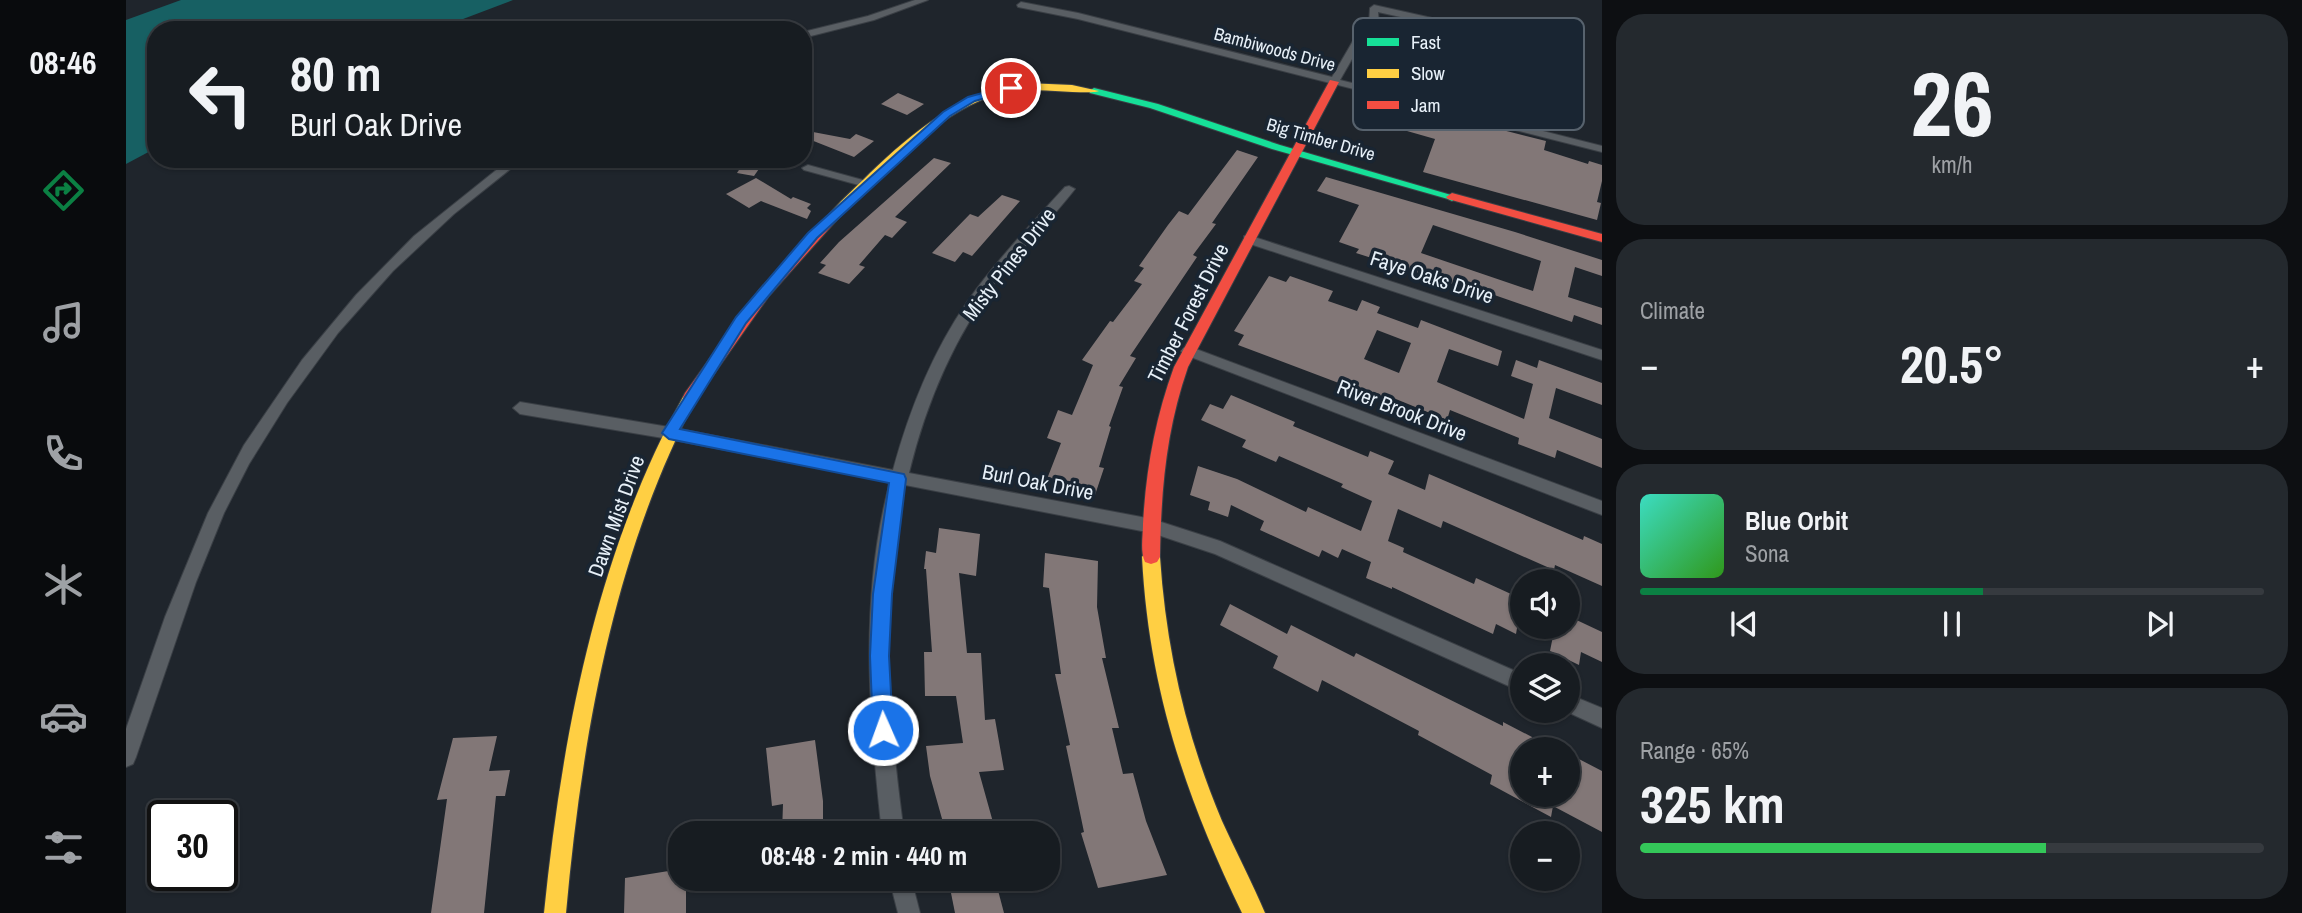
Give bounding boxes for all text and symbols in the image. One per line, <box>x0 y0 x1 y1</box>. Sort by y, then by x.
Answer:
legend <box>1353 18 1584 130</box>
street label: Bambiwoods Drive <box>1212 21 1338 77</box>
text: Fast <box>1411 29 1441 55</box>
text: 80 m <box>290 40 382 106</box>
text: 08:46 <box>29 41 97 84</box>
text: 26 <box>1911 42 1994 164</box>
icon: left <box>175 49 266 140</box>
pin <box>981 58 1041 118</box>
text: Slow <box>1411 60 1446 86</box>
icon: arrive <box>992 69 1030 107</box>
text: Jam <box>1411 92 1440 118</box>
text: Burl Oak Drive <box>290 103 462 146</box>
street label: Big Timber Drive <box>1264 112 1378 166</box>
text: km/h <box>1932 149 1972 180</box>
icon: directions <box>39 166 88 215</box>
street label: Misty Pines Drive <box>956 202 1062 326</box>
street label: Timber Forest Drive <box>1140 238 1236 388</box>
street label: Faye Oaks Drive <box>1366 243 1498 311</box>
text: Climate <box>1640 295 1705 326</box>
icon: music <box>39 298 88 347</box>
text: 20.5° <box>1900 329 2004 399</box>
text: − <box>1640 339 1658 390</box>
text: + <box>2246 339 2264 390</box>
street label: River Brook Drive <box>1333 372 1471 448</box>
icon: phone <box>39 429 88 478</box>
street label: Dawn Mist Drive <box>581 451 651 581</box>
street label: Burl Oak Drive <box>980 457 1096 507</box>
text: Blue Orbit <box>1745 503 1848 538</box>
text: Sona <box>1745 538 1789 569</box>
icon: climate <box>39 560 88 609</box>
map controls <box>1510 569 1580 891</box>
button: sound <box>1510 569 1580 639</box>
icon: previous <box>1725 605 1763 643</box>
icon: pause <box>1933 605 1971 643</box>
icon: next <box>2141 605 2179 643</box>
button: layers <box>1510 653 1580 723</box>
icon: car <box>39 692 88 741</box>
position arrow <box>846 693 920 767</box>
text: Range · 65% <box>1640 735 1749 766</box>
button: + <box>1510 737 1580 807</box>
text: 325 km <box>1640 769 1785 839</box>
speed limit sign: 30 <box>147 800 238 891</box>
button: − <box>1510 821 1580 891</box>
icon: filters <box>39 823 88 872</box>
text: 08:48 · 2 min · 440 m <box>761 838 967 873</box>

